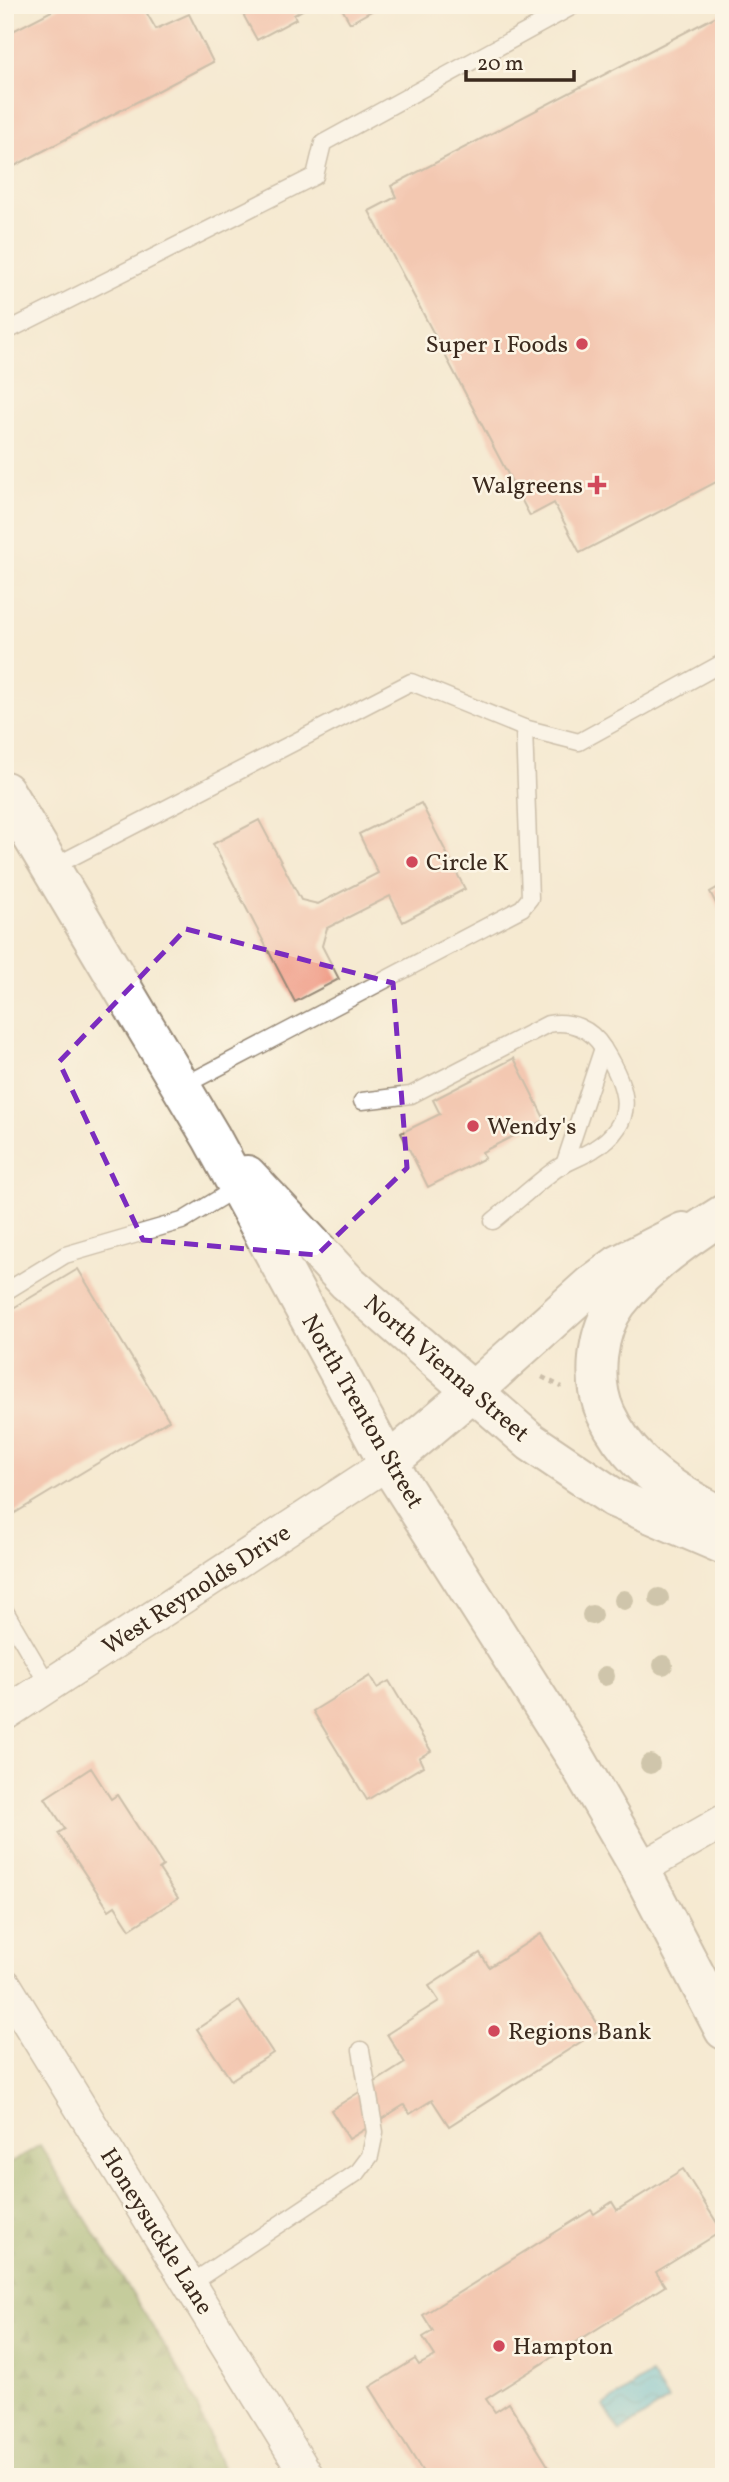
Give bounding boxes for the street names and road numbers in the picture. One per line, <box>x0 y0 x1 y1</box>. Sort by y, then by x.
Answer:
street label: North Vienna Street <box>355 1288 536 1451</box>
street label: North Trenton Street <box>292 1309 431 1515</box>
street label: West Reynolds Drive <box>96 1517 298 1664</box>
street label: Honeysuckle Lane <box>90 2142 220 2322</box>

